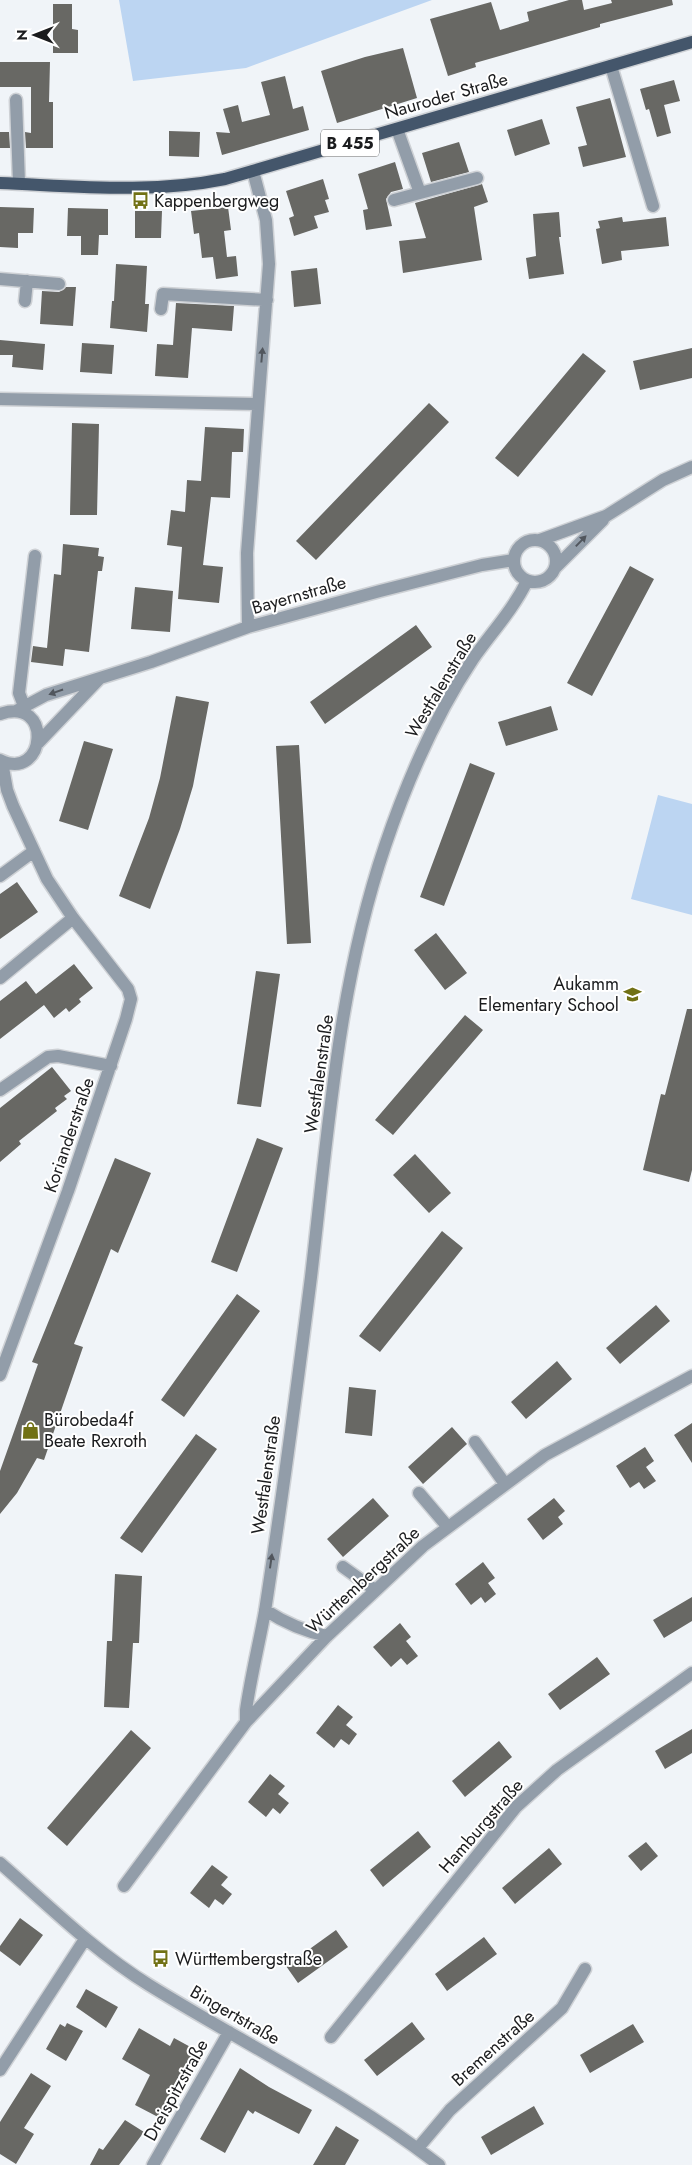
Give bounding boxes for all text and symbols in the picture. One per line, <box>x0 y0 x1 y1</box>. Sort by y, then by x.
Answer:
north arrow <box>10 10 60 60</box>
text: N <box>12 29 32 41</box>
street label: Nauroder Straße <box>381 66 511 126</box>
road number: B 455 <box>321 130 379 156</box>
place label: Kappenbergweg <box>154 188 279 214</box>
bus stop icon: Kappenbergweg <box>130 191 150 211</box>
one-way arrow <box>258 347 266 363</box>
one-way arrow <box>575 536 587 548</box>
street label: Bayernstraße <box>249 569 349 621</box>
street label: Westfalenstraße <box>399 627 483 743</box>
one-way arrow <box>48 688 63 696</box>
place label: Aukamm Elementary School <box>478 971 619 1018</box>
school or university icon: Aukamm Elementary School <box>623 984 643 1004</box>
street label: Westfalenstraße <box>298 1013 340 1135</box>
street label: Korianderstraße <box>37 1074 101 1196</box>
place label: Bürobeda4f Beate Rexroth <box>44 1407 147 1454</box>
street label: Westfalenstraße <box>245 1414 287 1536</box>
shop icon: Bürobeda4f Beate Rexroth <box>20 1420 40 1440</box>
street label: Württembergstraße <box>300 1520 426 1640</box>
one-way arrow <box>268 1553 276 1569</box>
street label: Hamburgstraße <box>433 1773 529 1879</box>
place label: Württembergstraße <box>175 1946 322 1972</box>
bus stop icon: Württembergstraße <box>151 1949 171 1969</box>
street label: Bingertstraße <box>185 1979 285 2051</box>
street label: Bremenstraße <box>446 2004 540 2092</box>
street label: Dreispitzstraße <box>137 2034 215 2146</box>

